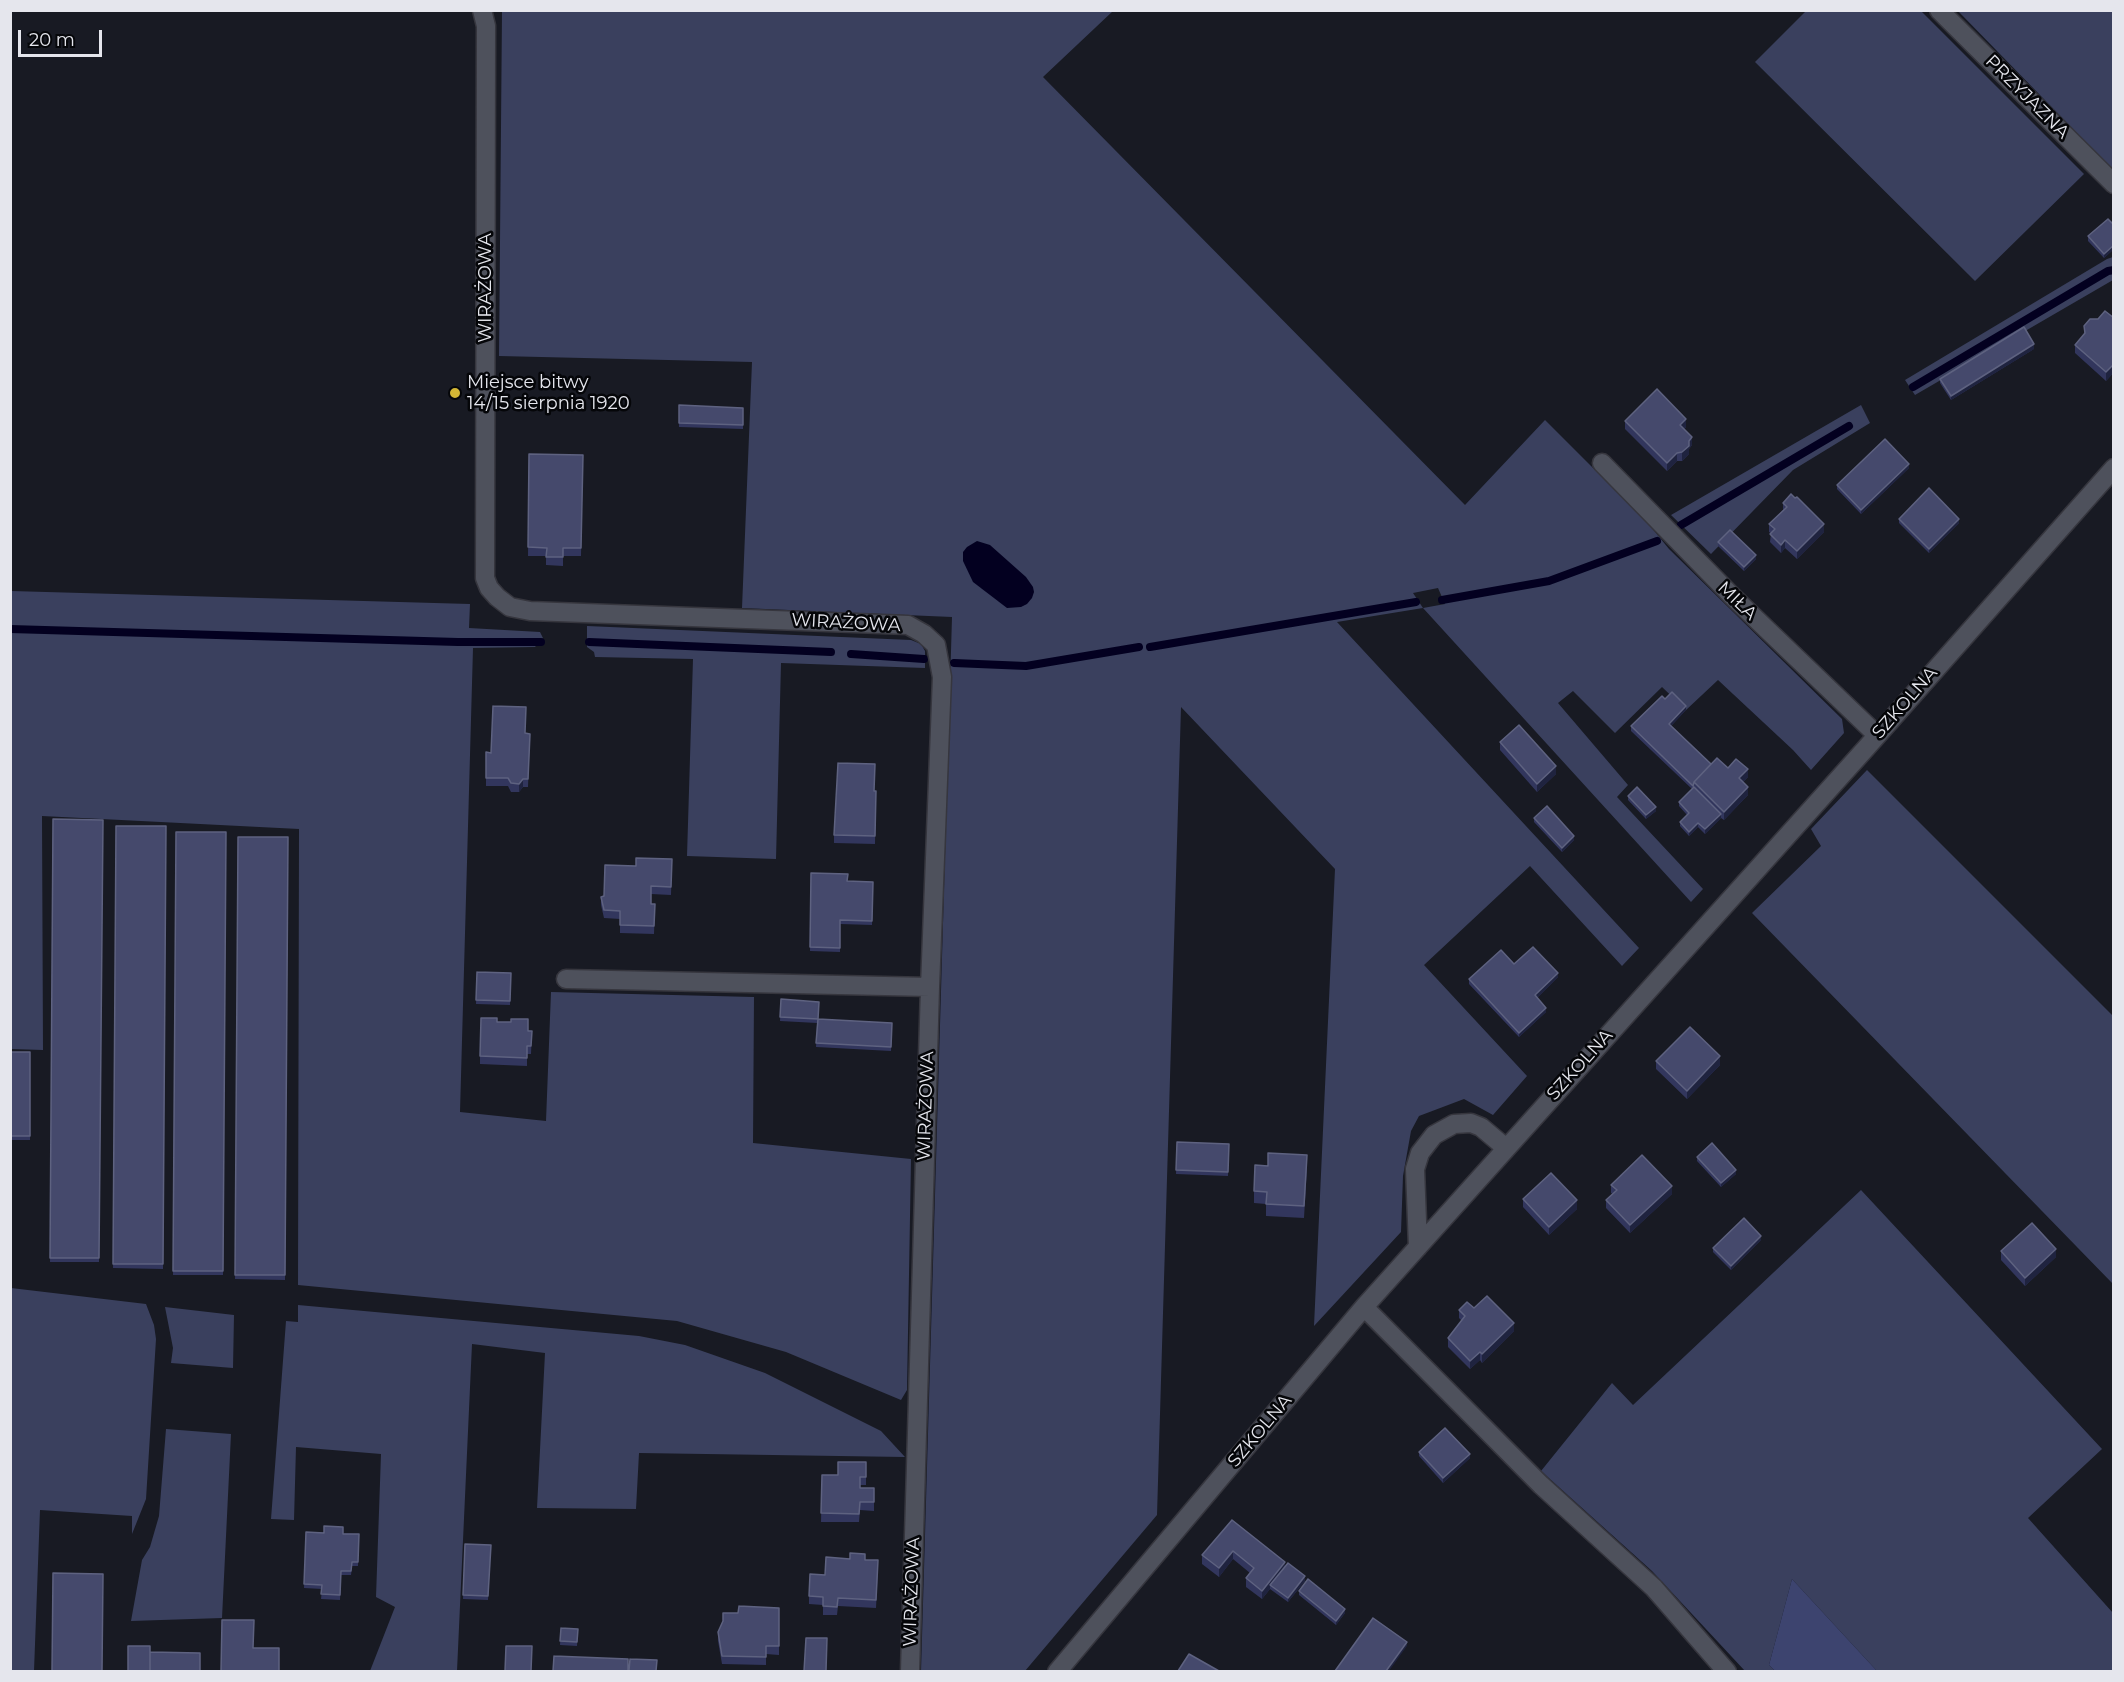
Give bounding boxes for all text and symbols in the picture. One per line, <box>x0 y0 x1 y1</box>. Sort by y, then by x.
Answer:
scale bar <box>21 18 105 56</box>
text: 20 m <box>29 29 75 51</box>
street label: PRZYJAZNA <box>1981 51 2073 143</box>
street label: WIRAŻOWA <box>475 233 497 343</box>
place label: Miejsce bitwy 14/15 sierpnia 1920 <box>467 372 630 415</box>
marker: Miejsce bitwy 14/15 sierpnia 1920 <box>448 386 462 400</box>
street label: MIŁA <box>1713 577 1761 625</box>
street label: WIRAŻOWA <box>791 609 901 637</box>
street label: SZKOLNA <box>1868 663 1942 743</box>
street label: SZKOLNA <box>1542 1025 1618 1105</box>
street label: WIRAŻOWA <box>913 1051 939 1161</box>
street label: SZKOLNA <box>1223 1390 1297 1472</box>
street label: WIRAŻOWA <box>899 1537 925 1647</box>

